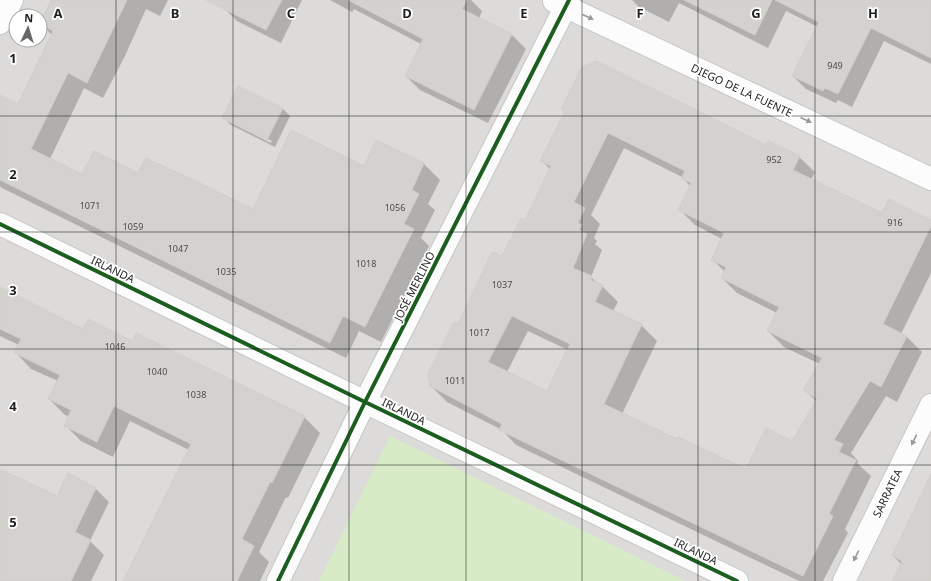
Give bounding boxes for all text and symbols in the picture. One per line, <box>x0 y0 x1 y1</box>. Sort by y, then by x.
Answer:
text: A <box>54 4 63 22</box>
text: B <box>171 4 179 22</box>
text: C <box>287 4 295 22</box>
text: D <box>402 4 412 22</box>
text: E <box>520 4 528 22</box>
text: F <box>636 4 644 22</box>
text: G <box>751 4 761 22</box>
text: H <box>868 4 878 22</box>
north arrow <box>8 8 48 48</box>
text: N <box>24 10 34 25</box>
one-way arrow <box>582 14 593 20</box>
text: 1 <box>9 49 17 67</box>
house number: 949 <box>827 59 843 72</box>
street label: DIEGO DE LA FUENTE <box>689 60 795 120</box>
one-way arrow <box>801 117 812 123</box>
house number: 952 <box>766 153 782 166</box>
text: 2 <box>9 165 17 183</box>
house number: 1071 <box>80 199 100 212</box>
house number: 1056 <box>385 201 405 214</box>
house number: 916 <box>887 216 903 229</box>
house number: 1059 <box>123 220 143 233</box>
house number: 1047 <box>168 242 188 255</box>
street label: JOSÉ MERLINO <box>390 249 438 324</box>
street label: IRLANDA <box>89 252 138 286</box>
house number: 1018 <box>356 257 376 270</box>
house number: 1035 <box>216 265 236 278</box>
house number: 1037 <box>492 278 512 291</box>
text: 3 <box>9 281 17 299</box>
house number: 1017 <box>469 326 489 339</box>
house number: 1046 <box>105 340 125 353</box>
house number: 1040 <box>147 365 167 378</box>
house number: 1011 <box>445 374 465 387</box>
house number: 1038 <box>186 388 206 401</box>
street label: IRLANDA <box>380 394 429 428</box>
text: 4 <box>9 397 17 415</box>
one-way arrow <box>911 434 917 446</box>
street label: SARRATEA <box>869 465 906 520</box>
text: 5 <box>9 513 17 531</box>
street label: IRLANDA <box>672 534 721 568</box>
one-way arrow <box>853 551 859 562</box>

